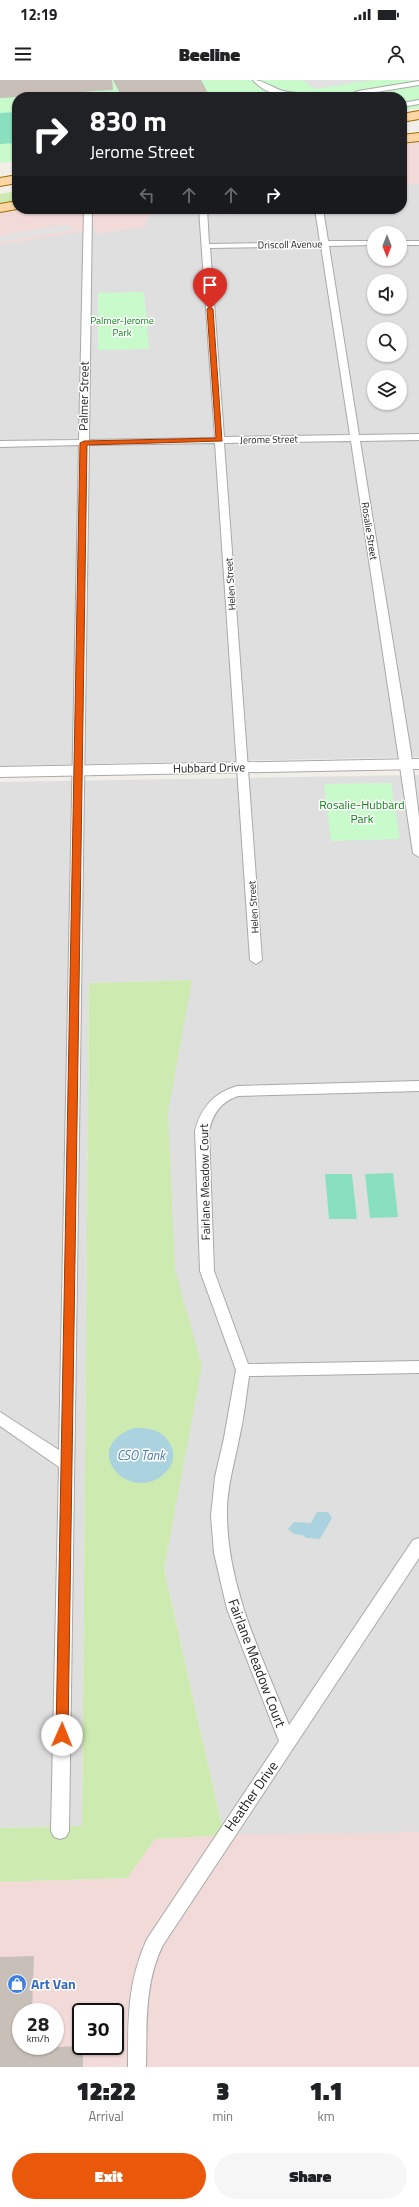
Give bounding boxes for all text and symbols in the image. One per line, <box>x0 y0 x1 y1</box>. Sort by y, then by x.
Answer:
text: 12:19 <box>20 3 57 26</box>
text: Beeline <box>179 41 240 68</box>
icon: menu <box>12 43 34 65</box>
icon: person <box>385 43 407 65</box>
text: 830 m <box>90 99 167 142</box>
icon: right <box>24 108 76 160</box>
text: Jerome Street <box>90 138 194 165</box>
icon: left <box>136 184 158 206</box>
icon: ahead <box>178 184 200 206</box>
icon: ahead <box>220 184 242 206</box>
icon: right <box>262 184 284 206</box>
north arrow <box>367 226 407 266</box>
map controls <box>367 226 407 410</box>
street label: Driscoll Avenue <box>258 236 322 253</box>
pin <box>193 268 227 309</box>
icon: arrive <box>199 274 221 296</box>
button: sound <box>367 274 407 314</box>
park label: Palmer-Jerome Park <box>90 313 154 340</box>
button: search <box>367 322 407 362</box>
street label: Palmer Street <box>73 360 94 431</box>
button: layers <box>367 370 407 410</box>
street label: Jerome Street <box>240 431 299 448</box>
street label: Rosalie Street <box>358 501 382 562</box>
street label: Helen Street <box>221 557 240 611</box>
street label: Hubbard Drive <box>173 757 245 778</box>
park label: Rosalie-Hubbard Park <box>319 795 405 828</box>
street label: Helen Street <box>244 880 263 934</box>
street label: Fairlane Meadow Court <box>194 1123 215 1240</box>
water label: CSO Tank <box>117 1445 167 1465</box>
street label: Fairlane Meadow Court <box>223 1596 292 1730</box>
position arrow <box>41 1714 83 1756</box>
street label: Heather Drive <box>219 1756 283 1835</box>
shop icon: Art Van <box>6 1973 28 1995</box>
place label: Art Van <box>31 1973 76 1994</box>
speed limit sign: 30 <box>72 2003 124 2055</box>
text: 28 <box>27 2008 49 2039</box>
text: km/h <box>27 2031 49 2046</box>
text: 12:22 <box>76 2073 136 2109</box>
text: 3 <box>216 2073 229 2109</box>
text: 1.1 <box>309 2073 343 2109</box>
text: Arrival <box>89 2106 124 2126</box>
text: min <box>212 2106 233 2126</box>
text: km <box>317 2106 335 2126</box>
button: Exit <box>12 2153 206 2199</box>
button: Share <box>214 2153 407 2199</box>

